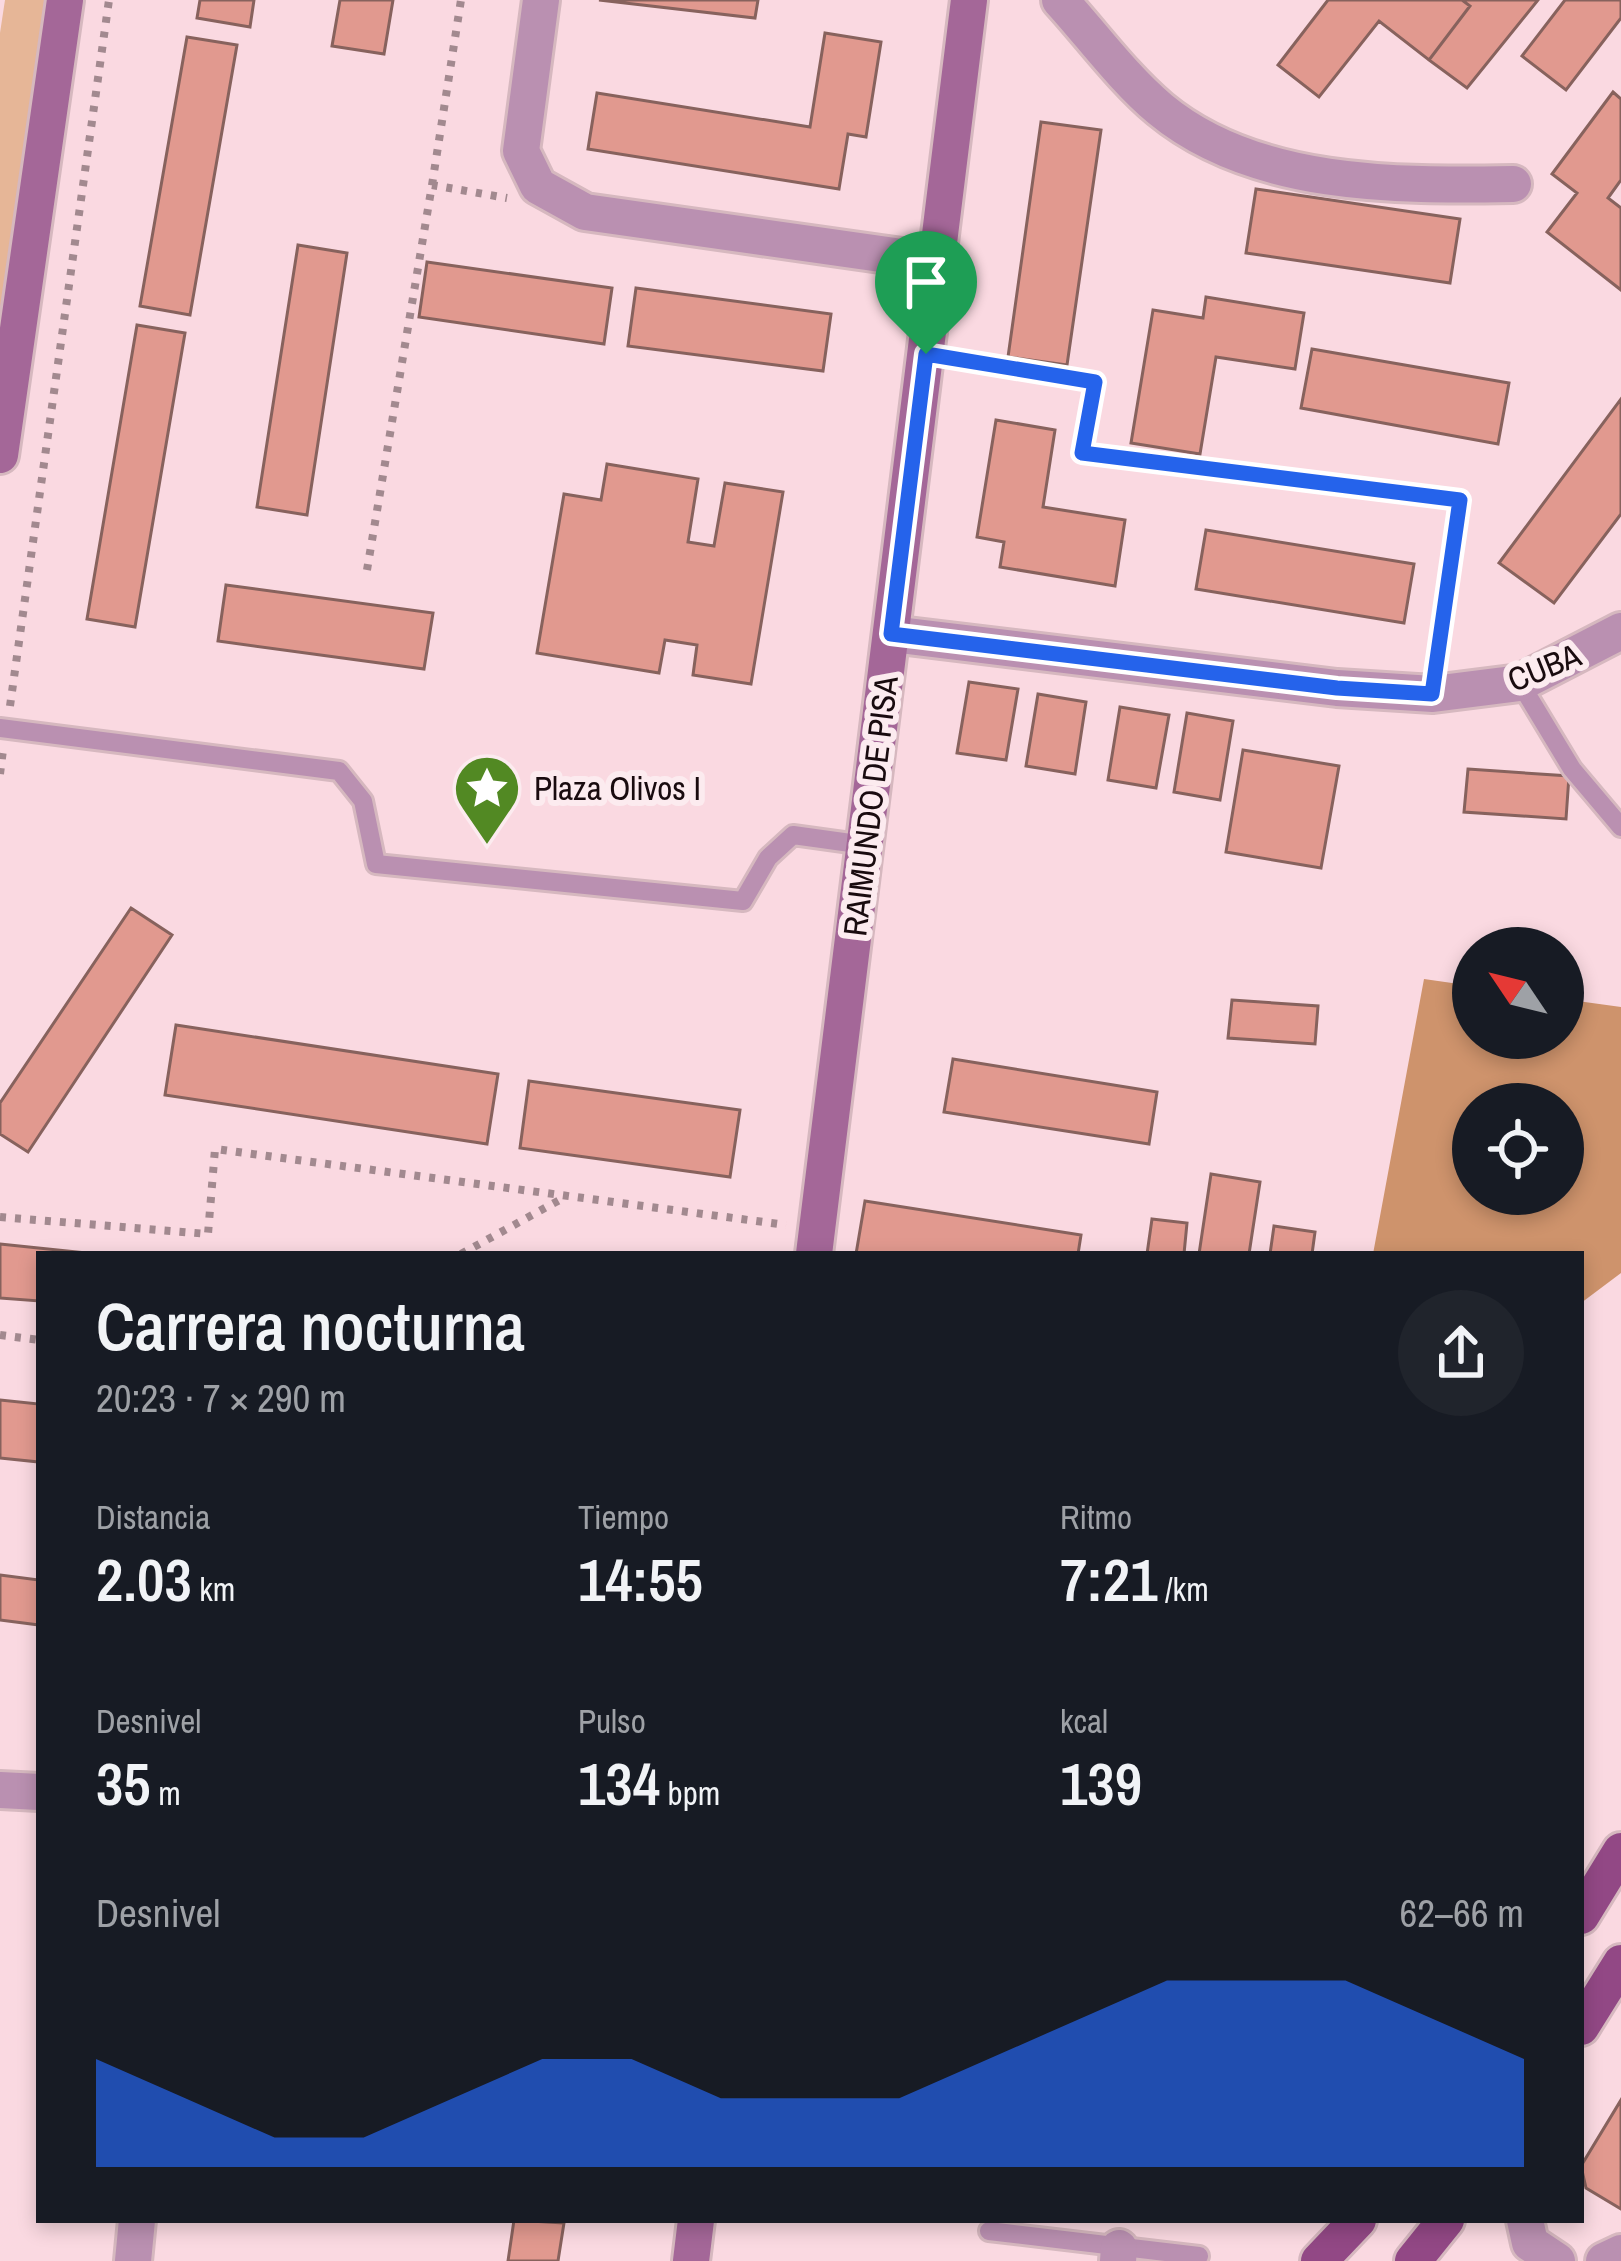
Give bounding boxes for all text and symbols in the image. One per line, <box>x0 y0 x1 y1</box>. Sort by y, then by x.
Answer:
pin <box>875 231 977 354</box>
icon: arrive <box>893 249 959 315</box>
street label: CUBA <box>1501 632 1588 701</box>
street label: RAIMUNDO DE PISA <box>832 673 908 939</box>
place icon: Plaza Olivos I <box>452 753 522 847</box>
place label: Plaza Olivos I <box>534 766 701 810</box>
north arrow <box>1452 927 1584 1059</box>
map controls <box>1452 927 1584 1215</box>
button: locate <box>1452 1083 1584 1215</box>
text: Carrera nocturna <box>96 1282 525 1371</box>
button: share <box>1398 1290 1524 1416</box>
text: 20:23 · 7 × 290 m <box>96 1372 346 1424</box>
text: Distancia <box>96 1495 210 1539</box>
text: Tiempo <box>578 1495 669 1539</box>
text: Ritmo <box>1060 1495 1132 1539</box>
text: 2.03 <box>96 1539 192 1620</box>
text: 14:55 <box>578 1539 703 1620</box>
text: 7:21 <box>1060 1539 1158 1620</box>
text: km <box>192 1567 235 1611</box>
text: /km <box>1158 1567 1209 1611</box>
text: Desnivel <box>96 1699 201 1743</box>
text: Pulso <box>578 1699 646 1743</box>
text: kcal <box>1060 1699 1108 1743</box>
text: 35 <box>96 1743 151 1824</box>
text: 134 <box>578 1743 660 1824</box>
text: 139 <box>1060 1743 1142 1824</box>
text: m <box>151 1771 181 1815</box>
text: bpm <box>660 1771 720 1815</box>
text: Desnivel <box>96 1887 220 1939</box>
text: 62–66 m <box>1400 1887 1524 1939</box>

